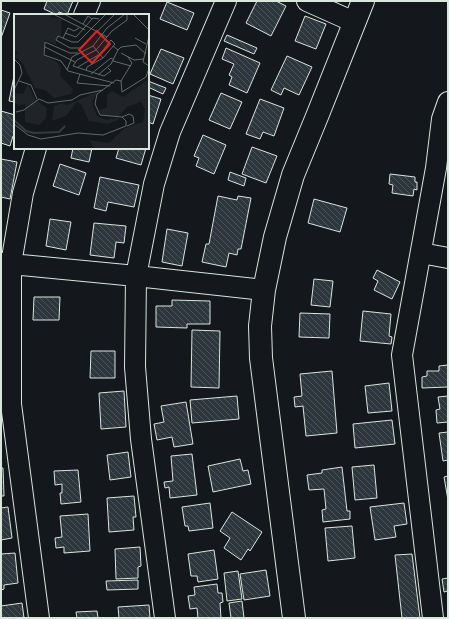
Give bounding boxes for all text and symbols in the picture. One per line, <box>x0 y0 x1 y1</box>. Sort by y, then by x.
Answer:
inset map <box>14 14 149 149</box>

